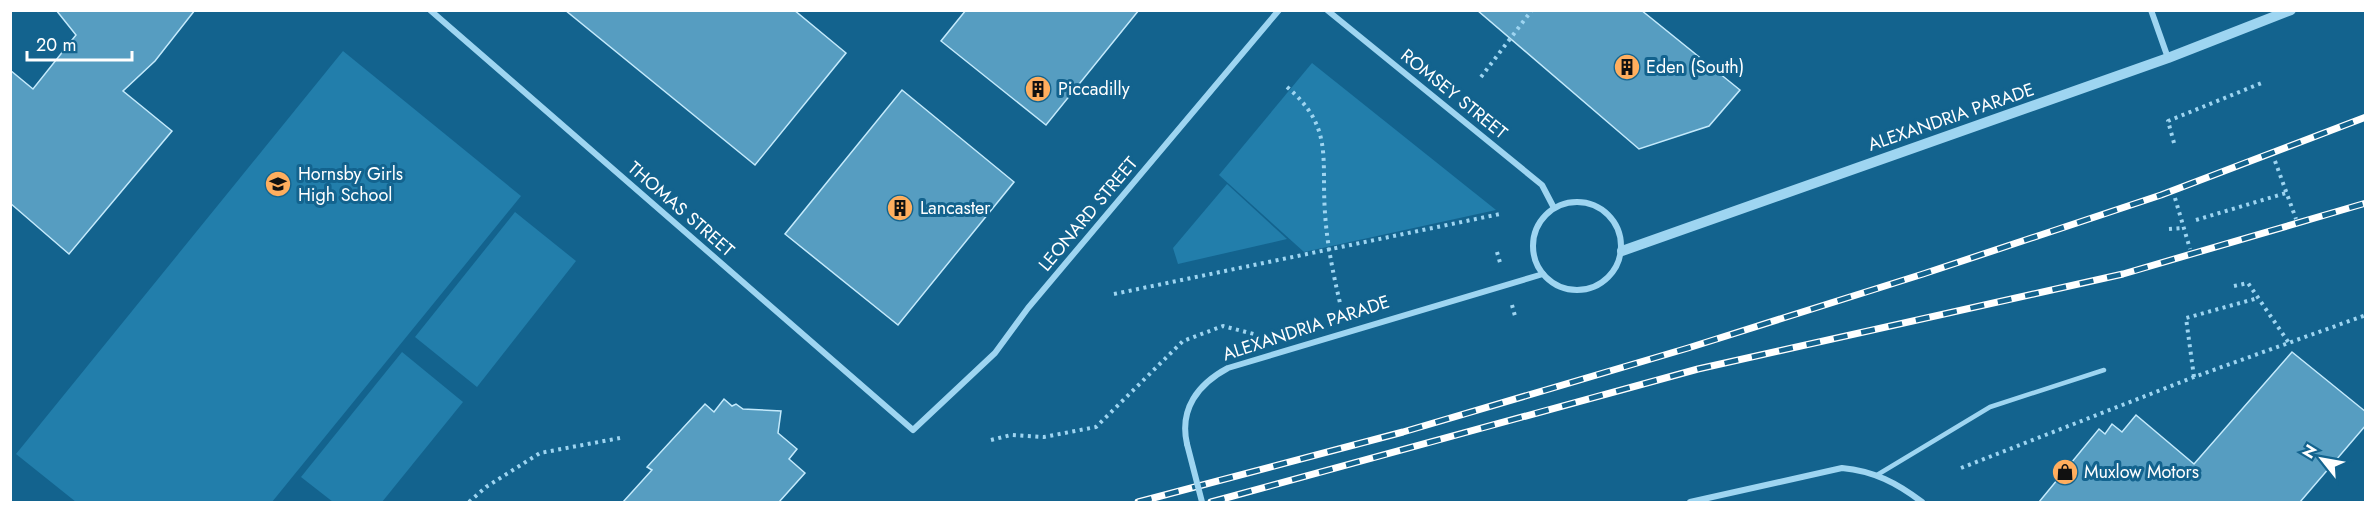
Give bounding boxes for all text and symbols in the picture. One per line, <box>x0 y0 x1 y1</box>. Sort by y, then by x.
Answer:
scale bar <box>27 24 132 62</box>
text: 20 m <box>36 32 76 58</box>
street label: ROMSEY STREET <box>1395 43 1513 146</box>
building icon: Eden (South) <box>1612 52 1642 82</box>
place label: Eden (South) <box>1646 54 1744 80</box>
building icon: Piccadilly <box>1023 74 1053 104</box>
place label: Piccadilly <box>1058 76 1130 102</box>
street label: ALEXANDRIA PARADE <box>1864 76 2038 158</box>
street label: LEONARD STREET <box>1032 151 1144 277</box>
street label: THOMAS STREET <box>622 155 740 263</box>
place label: Hornsby Girls High School <box>298 161 403 208</box>
school or university icon: Hornsby Girls High School <box>263 169 293 199</box>
building icon: Lancaster <box>885 193 915 223</box>
place label: Lancaster <box>920 195 991 221</box>
street label: ALEXANDRIA PARADE <box>1219 289 1393 367</box>
north arrow <box>2292 429 2352 489</box>
text: N <box>2296 440 2323 463</box>
shop icon: Muxlow Motors <box>2050 457 2080 487</box>
place label: Muxlow Motors <box>2084 459 2199 485</box>

